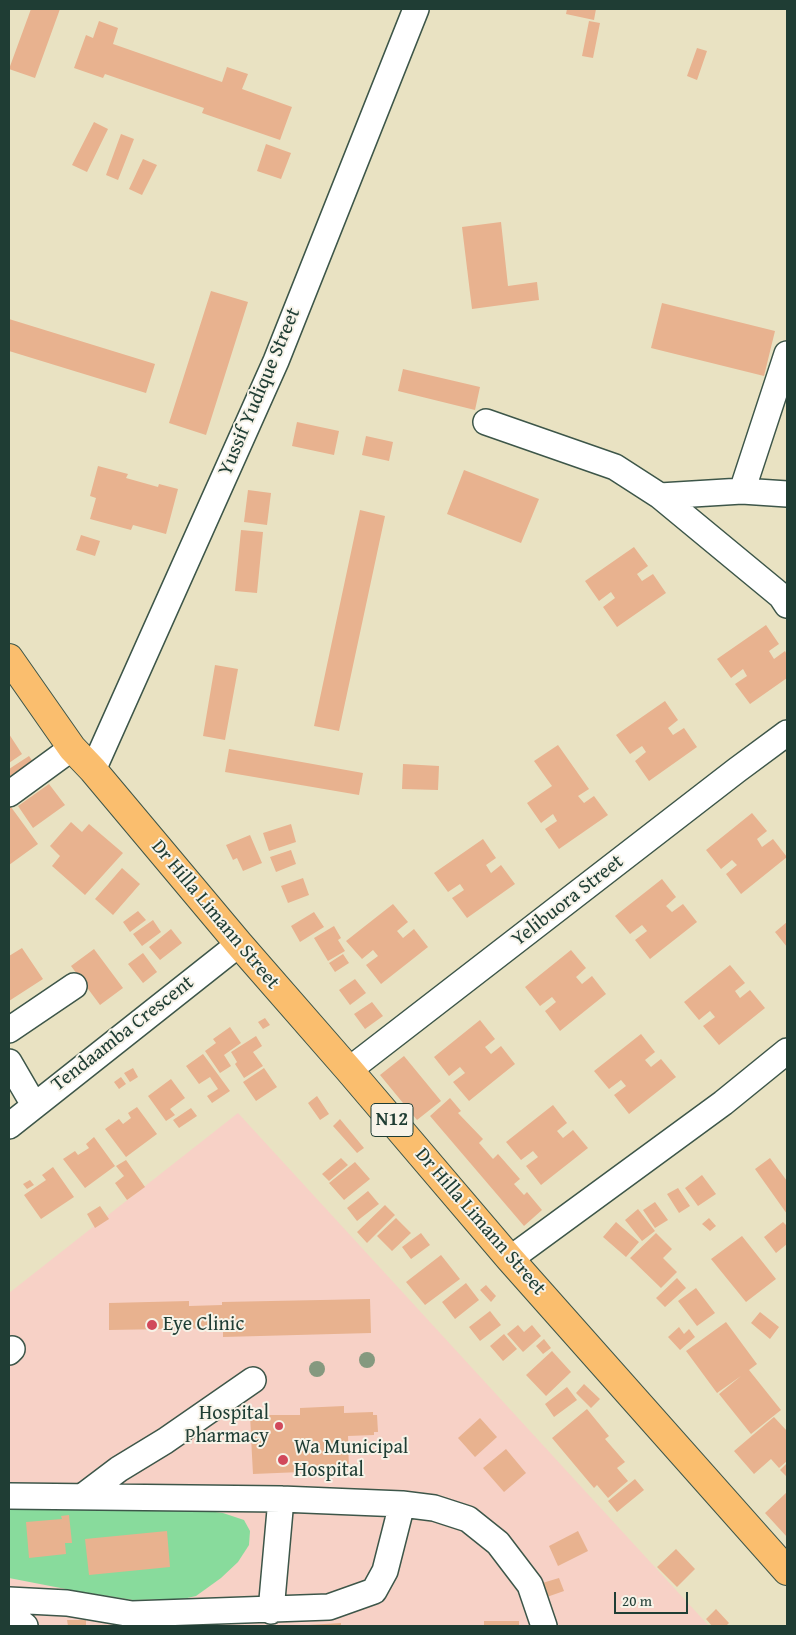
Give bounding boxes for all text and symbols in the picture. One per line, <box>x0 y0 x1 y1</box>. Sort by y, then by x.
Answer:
street label: Yussif Yudique Street <box>214 304 306 480</box>
street label: Dr Hilla Limann Street <box>146 836 284 994</box>
street label: Yelibuora Street <box>507 850 629 952</box>
street label: Tendaamba Crescent <box>47 971 199 1097</box>
road number: N12 <box>371 1104 413 1136</box>
street label: Dr Hilla Limann Street <box>409 1143 551 1301</box>
place label: Eye Clinic <box>163 1313 244 1337</box>
marker: Eye Clinic <box>145 1318 159 1332</box>
place label: Hospital Pharmacy <box>185 1402 269 1449</box>
marker: Hospital Pharmacy <box>273 1420 285 1432</box>
place label: Wa Municipal Hospital <box>294 1436 408 1483</box>
marker: Wa Municipal Hospital <box>276 1453 290 1467</box>
scale bar <box>616 1582 690 1614</box>
text: 20 m <box>622 1590 652 1611</box>

